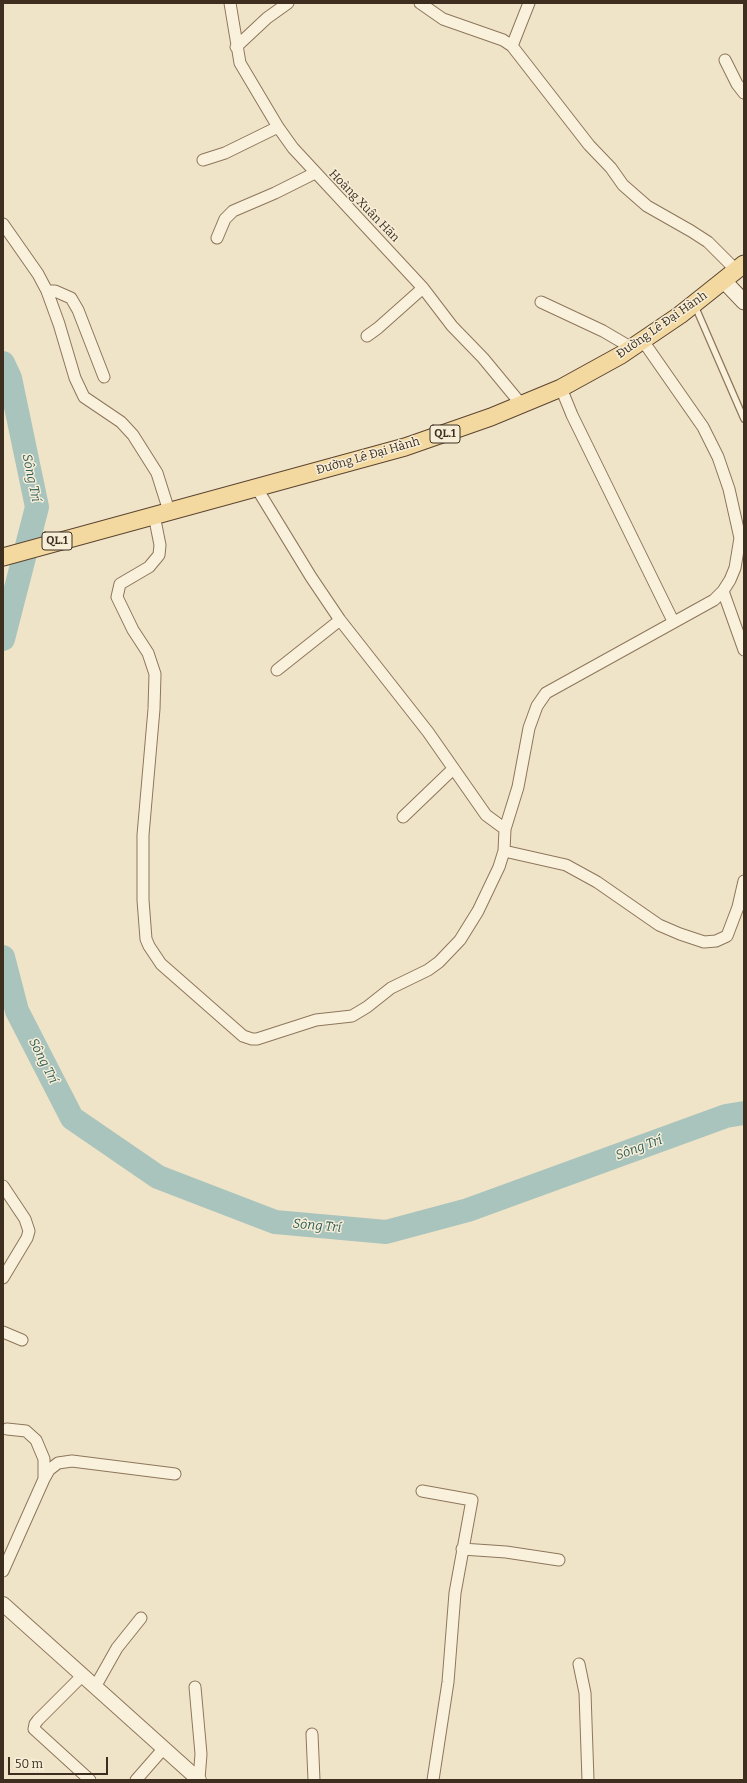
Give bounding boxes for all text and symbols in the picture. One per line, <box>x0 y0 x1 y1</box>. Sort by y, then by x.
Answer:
street label: Hoàng Xuân Hãn <box>326 167 402 245</box>
street label: Đường Lê Đại Hành <box>614 288 710 362</box>
road number: QL.1 <box>430 425 460 443</box>
street label: Đường Lê Đại Hành <box>315 434 421 478</box>
water label: Sông Trí <box>18 453 44 503</box>
road number: QL.1 <box>42 532 72 550</box>
water label: Sông Trí <box>25 1036 61 1086</box>
water label: Sông Trí <box>614 1132 664 1164</box>
water label: Sông Trí <box>292 1216 342 1236</box>
scale bar <box>10 1749 110 1775</box>
text: 50 m <box>15 1757 43 1771</box>

